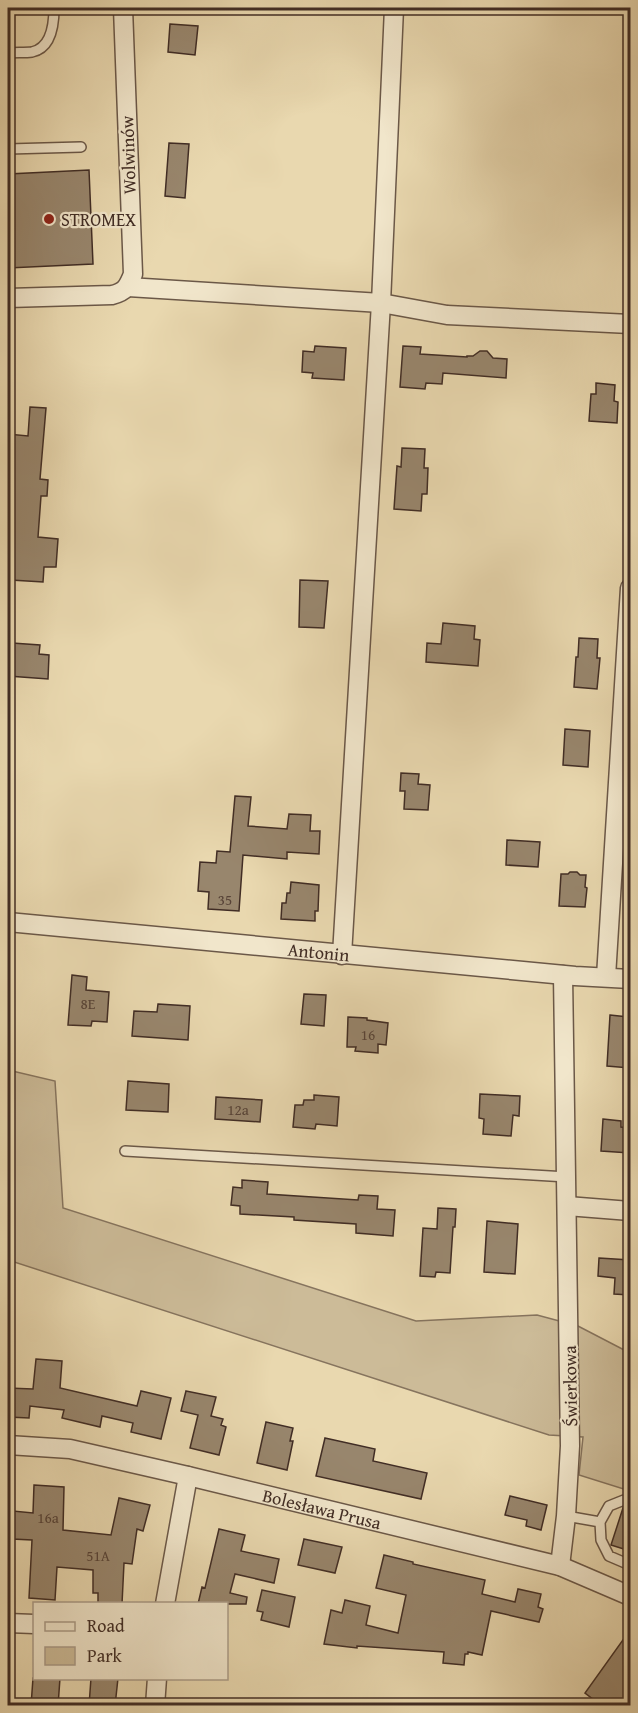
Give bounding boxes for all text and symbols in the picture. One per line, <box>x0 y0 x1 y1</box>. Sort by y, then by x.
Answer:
street label: Wolwinów <box>113 115 143 195</box>
place label: STROMEX <box>61 206 136 233</box>
marker: STROMEX <box>42 212 56 226</box>
house number: 35 <box>218 889 232 910</box>
street label: Antonin <box>287 935 351 968</box>
house number: 8E <box>81 993 96 1014</box>
house number: 16 <box>361 1024 375 1045</box>
house number: 12a <box>227 1099 249 1120</box>
street label: Świerkowa <box>556 1345 584 1427</box>
street label: Bolesława Prusa <box>260 1481 384 1536</box>
house number: 16a <box>37 1507 59 1528</box>
house number: 51A <box>86 1545 110 1566</box>
legend <box>33 1602 228 1680</box>
text: Road <box>87 1612 125 1639</box>
text: Park <box>87 1642 123 1669</box>

